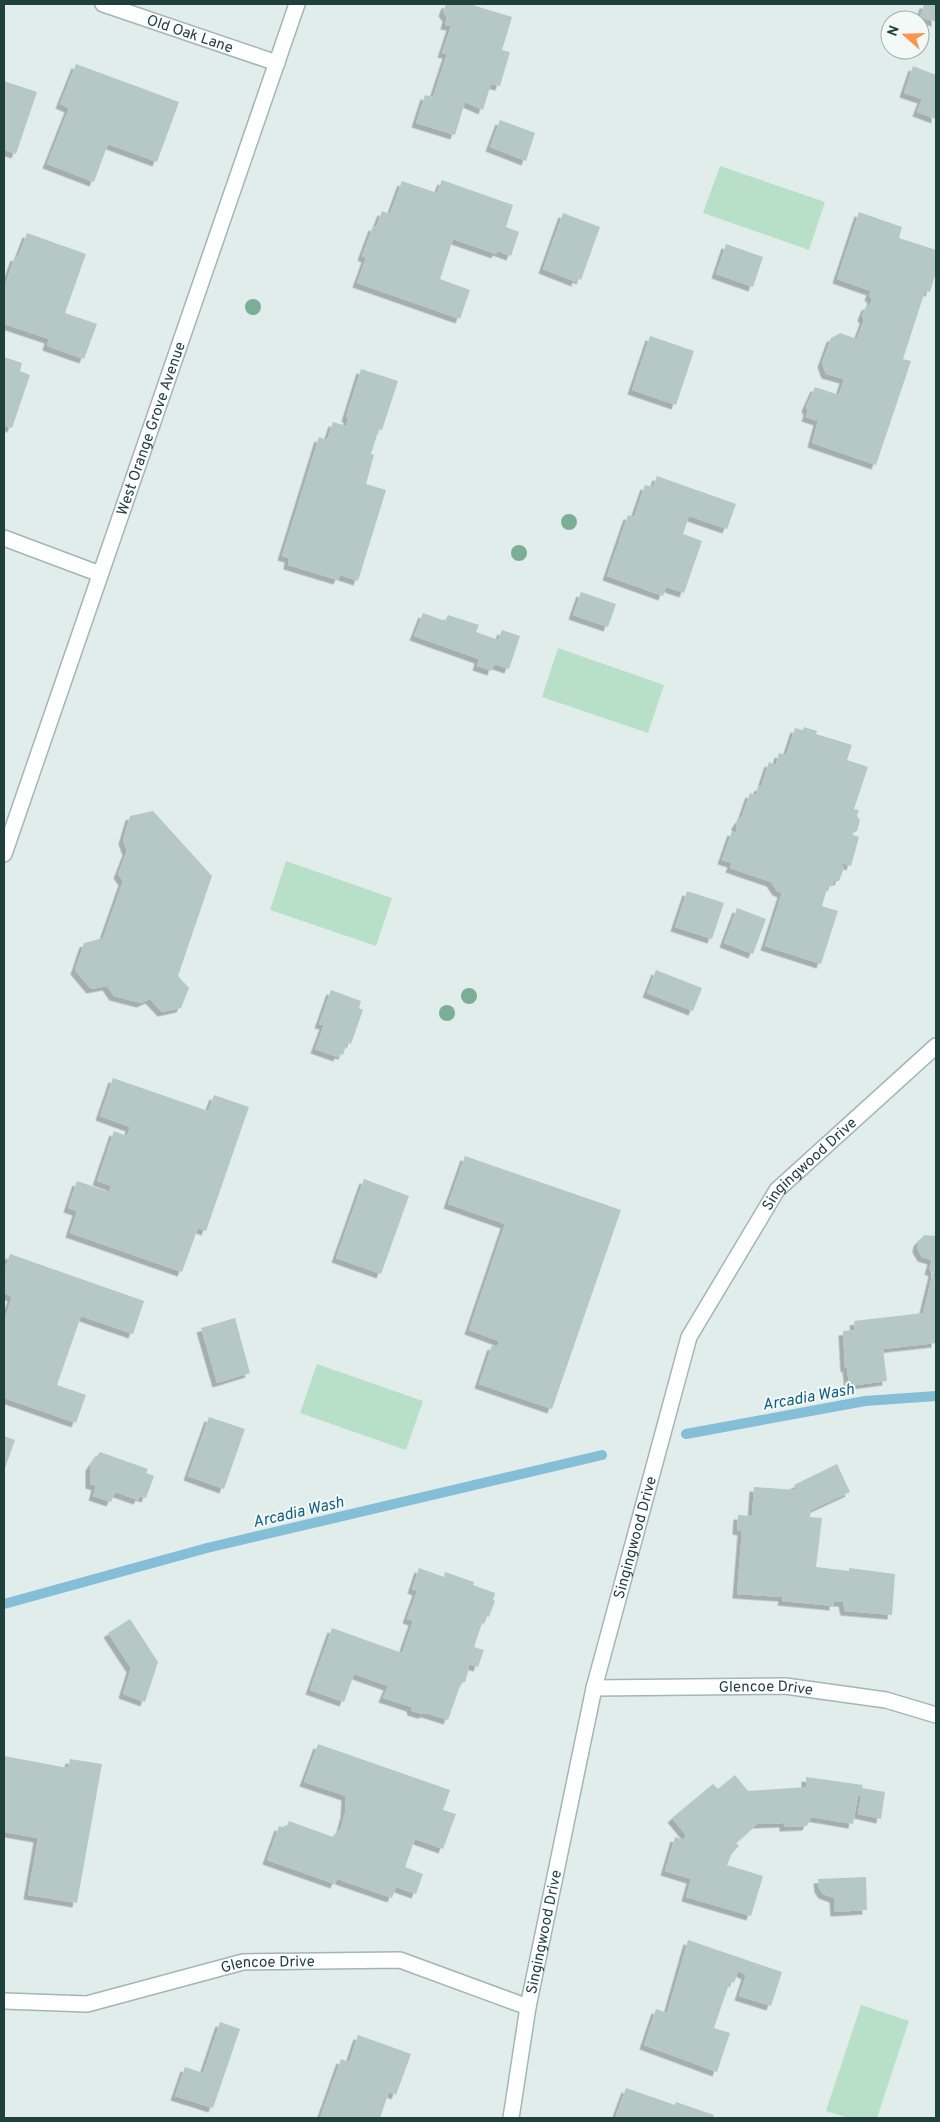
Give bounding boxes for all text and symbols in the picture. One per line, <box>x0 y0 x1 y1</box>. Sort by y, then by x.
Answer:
north arrow <box>880 10 930 60</box>
street label: Old Oak Lane <box>144 11 235 58</box>
text: N <box>884 23 904 39</box>
street label: West Orange Grove Avenue <box>113 340 191 518</box>
street label: Singingwood Drive <box>759 1114 862 1215</box>
water label: Arcadia Wash <box>761 1380 856 1416</box>
street label: Singingwood Drive <box>611 1474 662 1601</box>
water label: Arcadia Wash <box>251 1493 346 1533</box>
street label: Glencoe Drive <box>719 1678 814 1701</box>
street label: Singingwood Drive <box>523 1868 567 1996</box>
street label: Glencoe Drive <box>219 1953 315 1979</box>

